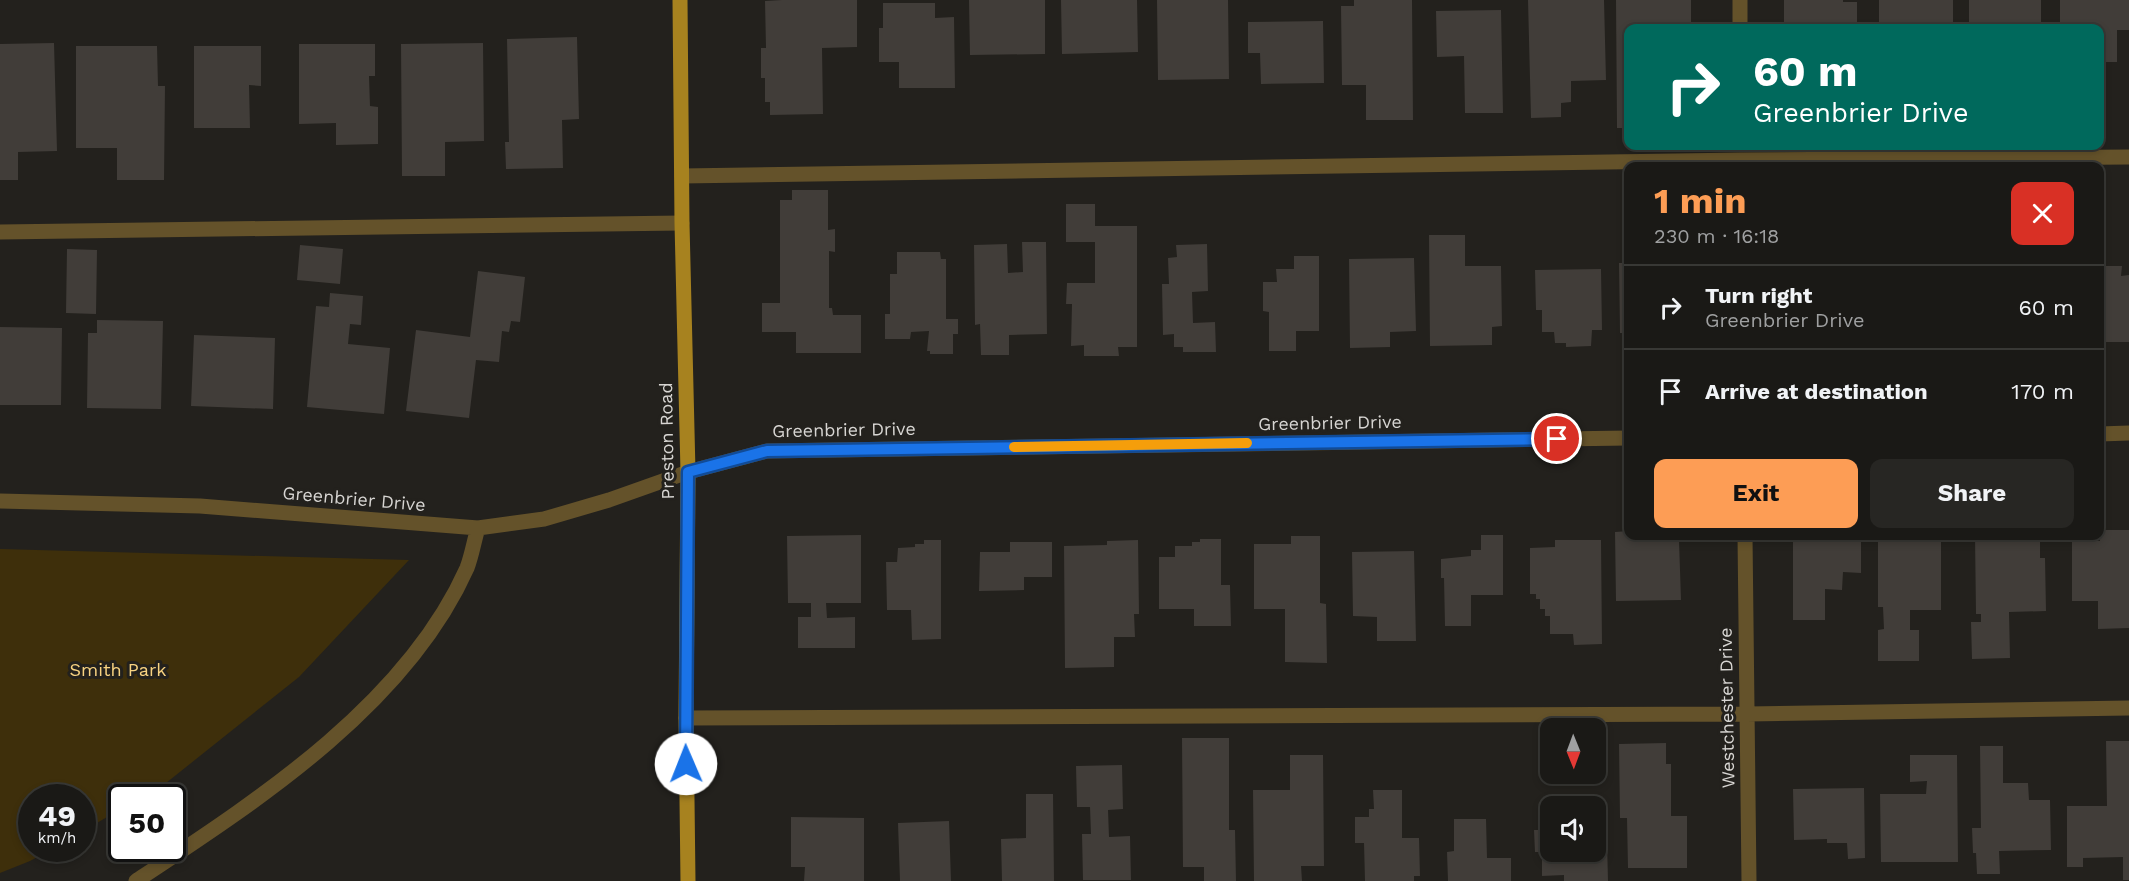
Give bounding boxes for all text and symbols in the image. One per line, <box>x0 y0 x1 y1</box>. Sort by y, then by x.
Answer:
text: 60 m <box>1753 47 1857 96</box>
icon: right <box>1654 48 1732 126</box>
text: Greenbrier Drive <box>1753 97 1968 129</box>
text: 1 min <box>1654 180 1746 222</box>
button: close <box>2011 182 2074 245</box>
text: 230 m · 16:18 <box>1654 224 1779 248</box>
text: Turn right <box>1705 283 1812 308</box>
icon: right <box>1654 291 1687 324</box>
text: 60 m <box>2018 295 2074 320</box>
text: Greenbrier Drive <box>1705 308 1865 332</box>
icon: arrive <box>1654 375 1687 408</box>
text: Arrive at destination <box>1705 379 1928 404</box>
text: 170 m <box>2011 379 2074 404</box>
street label: Preston Road <box>655 382 678 500</box>
street label: Greenbrier Drive <box>1258 411 1402 434</box>
pin <box>1531 413 1582 464</box>
street label: Greenbrier Drive <box>772 418 916 441</box>
icon: arrive <box>1540 422 1573 455</box>
button: Exit <box>1654 459 1858 528</box>
button: Share <box>1870 459 2074 528</box>
street label: Greenbrier Drive <box>282 482 427 515</box>
street label: Westchester Drive <box>1715 627 1738 789</box>
park label: Smith Park <box>70 659 166 680</box>
north arrow <box>1540 718 1606 784</box>
map controls <box>1540 718 1606 862</box>
position arrow <box>654 732 718 796</box>
speed limit sign: 50 <box>108 784 186 862</box>
button: sound <box>1540 796 1606 862</box>
text: 49 <box>38 798 76 833</box>
text: km/h <box>38 829 76 847</box>

